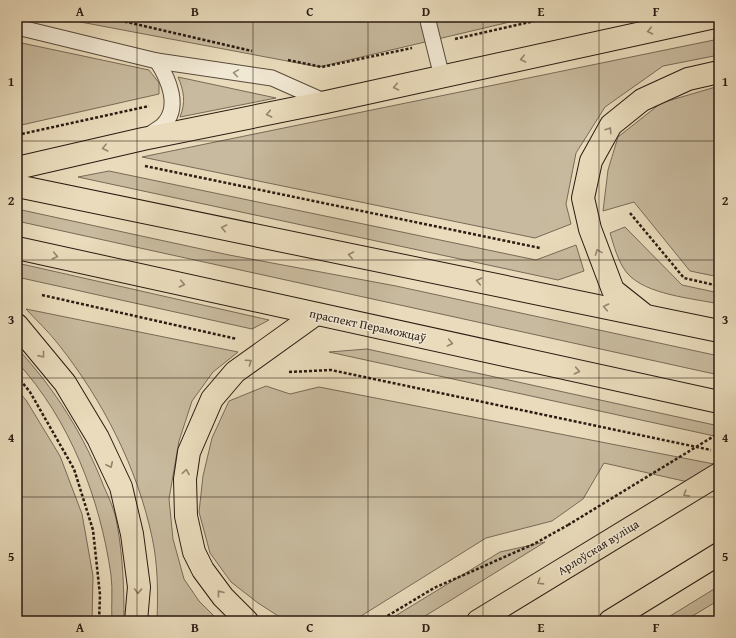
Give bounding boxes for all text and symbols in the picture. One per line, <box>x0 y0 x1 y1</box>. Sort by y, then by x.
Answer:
text: A <box>76 2 85 21</box>
text: B <box>191 2 199 21</box>
text: C <box>306 2 314 21</box>
text: D <box>422 2 430 21</box>
text: E <box>538 2 545 21</box>
text: F <box>653 2 660 21</box>
one-way arrow <box>647 27 653 35</box>
one-way arrow <box>520 55 526 63</box>
one-way arrow <box>233 69 239 78</box>
text: 1 <box>8 72 14 91</box>
text: 1 <box>722 72 728 91</box>
one-way arrow <box>393 82 399 90</box>
one-way arrow <box>266 109 272 117</box>
one-way arrow <box>604 127 611 134</box>
one-way arrow <box>102 143 109 152</box>
text: 2 <box>8 191 15 210</box>
text: 2 <box>722 191 729 210</box>
one-way arrow <box>221 225 227 233</box>
one-way arrow <box>595 248 603 255</box>
one-way arrow <box>348 251 355 259</box>
one-way arrow <box>52 252 58 260</box>
one-way arrow <box>476 277 482 285</box>
one-way arrow <box>179 280 185 288</box>
street label: праспект Пераможцаў <box>308 304 428 346</box>
one-way arrow <box>603 304 609 312</box>
text: 3 <box>8 310 14 329</box>
text: 3 <box>722 310 728 329</box>
one-way arrow <box>447 339 453 347</box>
one-way arrow <box>38 350 45 358</box>
one-way arrow <box>245 359 252 367</box>
one-way arrow <box>574 366 580 374</box>
text: 4 <box>8 428 15 447</box>
text: 4 <box>722 428 729 447</box>
one-way arrow <box>105 461 113 468</box>
one-way arrow <box>181 469 190 475</box>
one-way arrow <box>683 489 690 496</box>
street label: Арлоўская вуліца <box>554 515 642 579</box>
text: 5 <box>8 547 15 566</box>
text: 5 <box>722 547 729 566</box>
one-way arrow <box>537 578 544 585</box>
one-way arrow <box>134 588 143 594</box>
one-way arrow <box>218 591 225 598</box>
text: A <box>76 618 85 637</box>
text: B <box>191 618 199 637</box>
text: C <box>306 618 314 637</box>
text: D <box>422 618 430 637</box>
text: E <box>538 618 545 637</box>
text: F <box>653 618 660 637</box>

